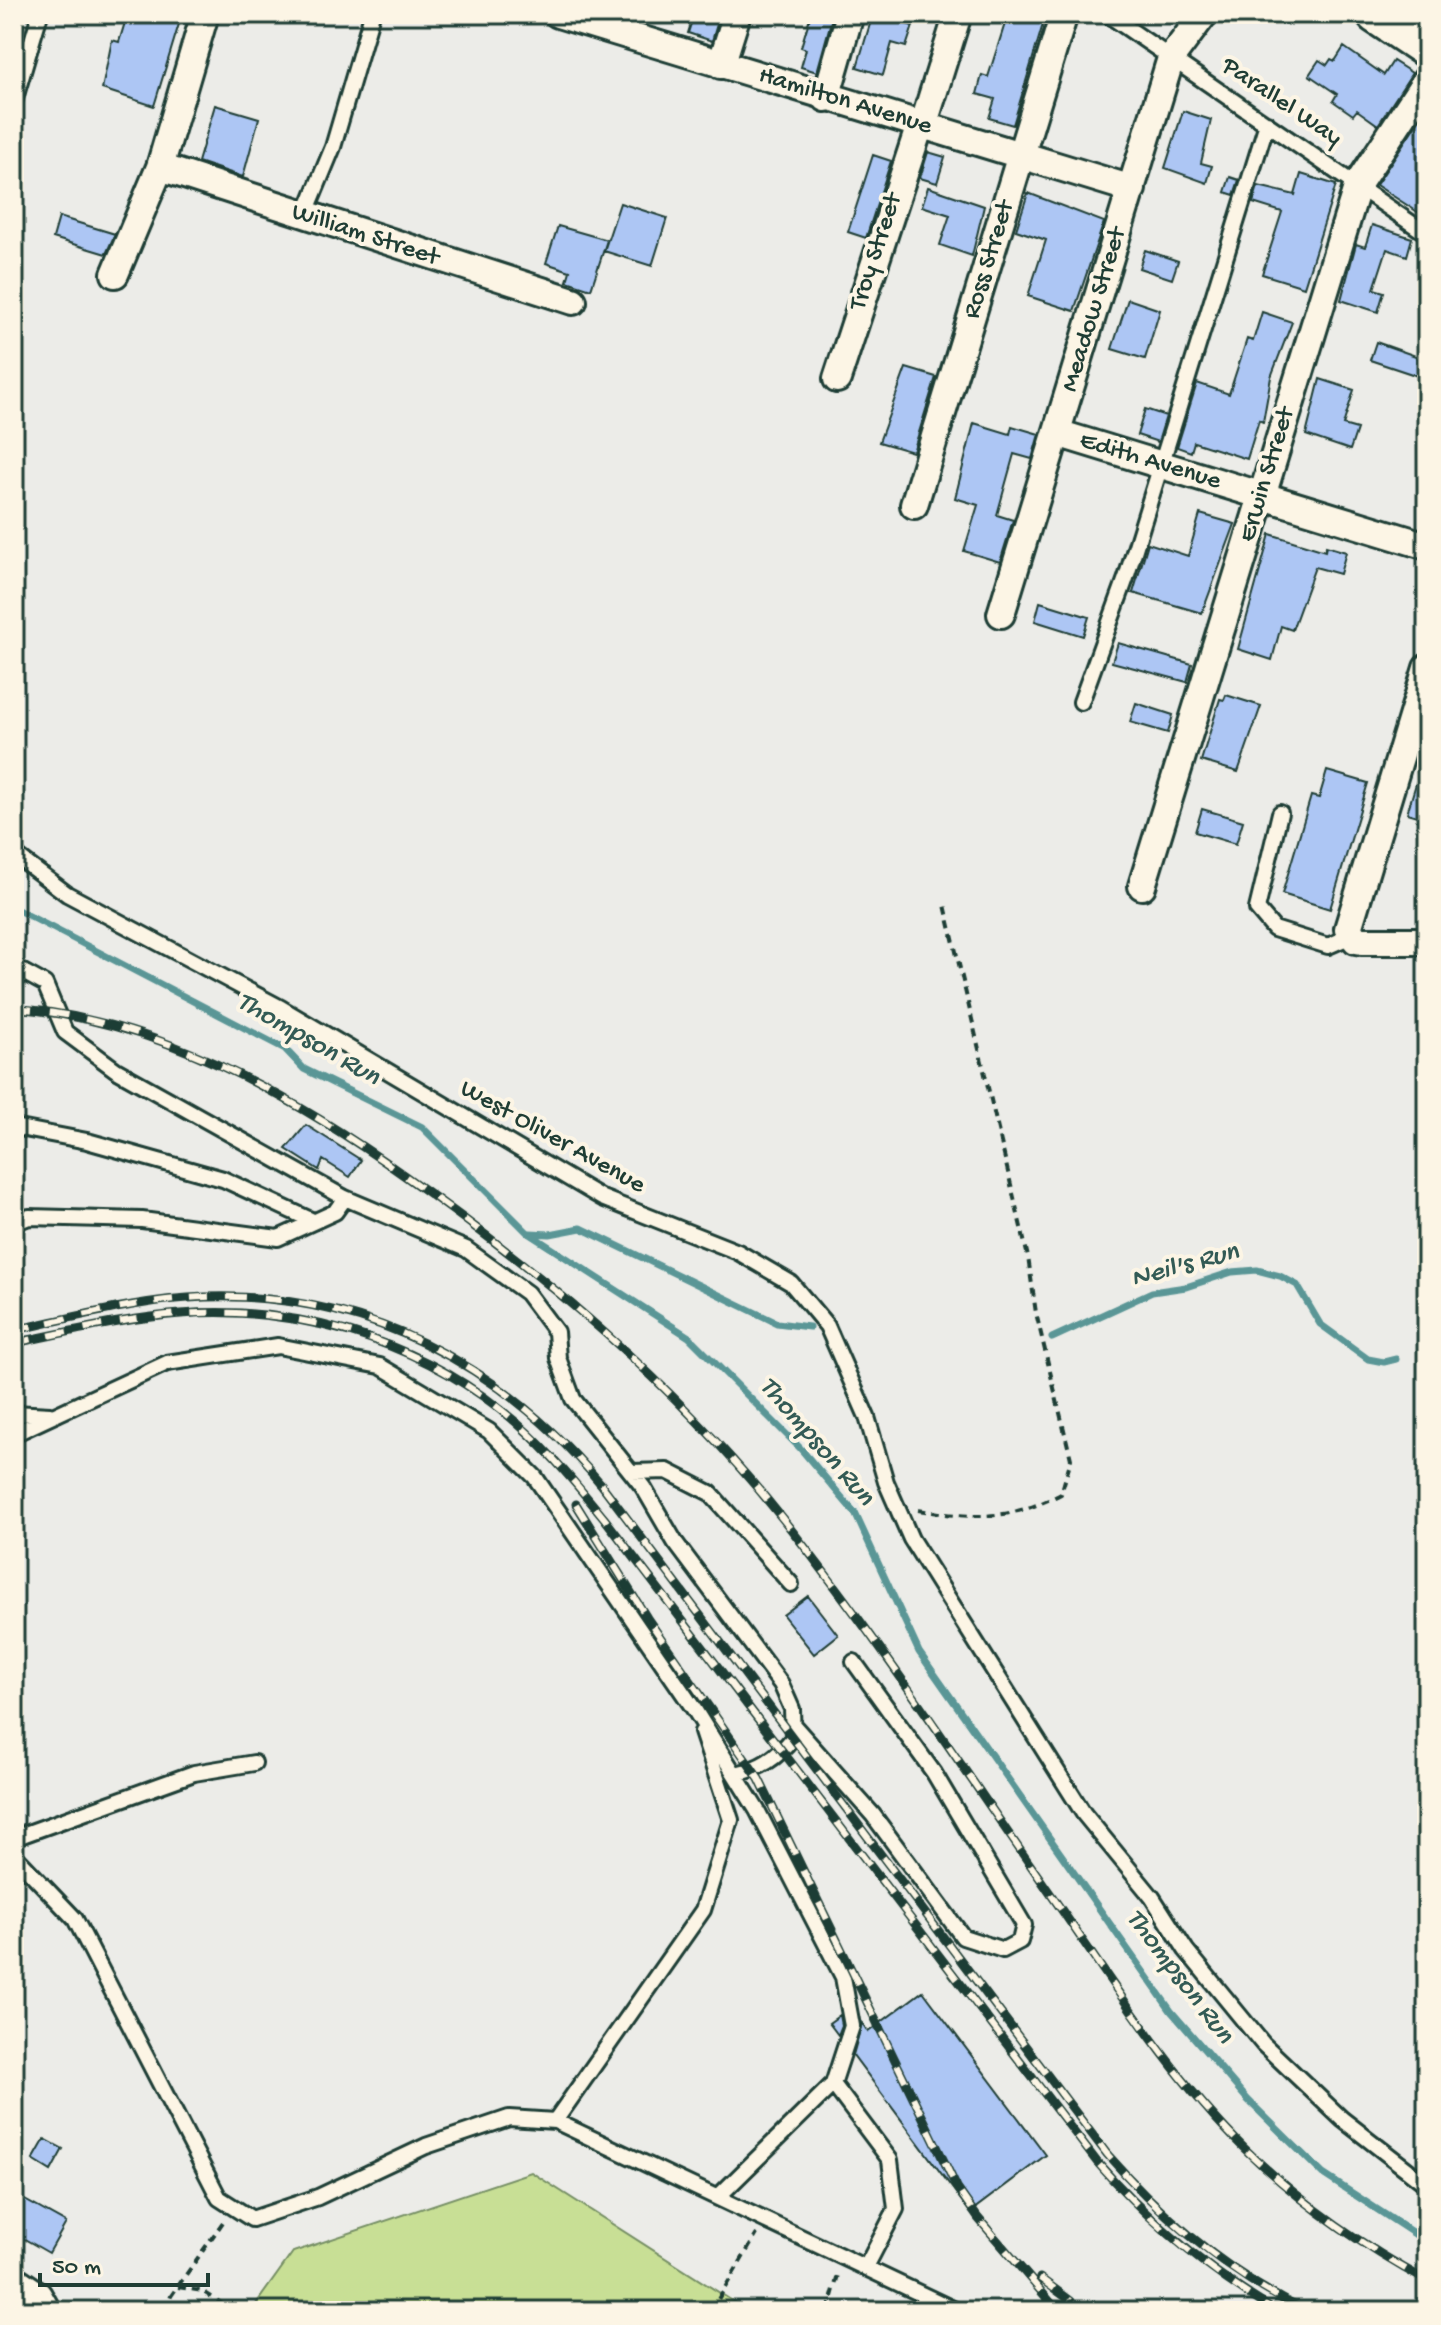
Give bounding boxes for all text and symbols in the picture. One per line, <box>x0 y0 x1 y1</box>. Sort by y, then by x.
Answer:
street label: Parallel Way <box>1214 51 1347 155</box>
street label: Hamilton Avenue <box>754 61 936 143</box>
street label: Troy Street <box>843 187 911 316</box>
street label: Ross Street <box>957 195 1023 323</box>
street label: William Street <box>287 198 445 275</box>
street label: Meadow Street <box>1055 222 1135 396</box>
street label: Erwin Street <box>1233 402 1304 546</box>
street label: Edith Avenue <box>1076 426 1225 498</box>
water label: Thompson Run <box>231 986 386 1095</box>
street label: West Oliver Avenue <box>454 1074 651 1202</box>
water label: Neil's Run <box>1128 1236 1243 1296</box>
water label: Thompson Run <box>751 1371 881 1514</box>
water label: Thompson Run <box>1118 1903 1241 2051</box>
scale bar <box>40 2237 208 2287</box>
text: 50 m <box>52 2254 101 2283</box>

